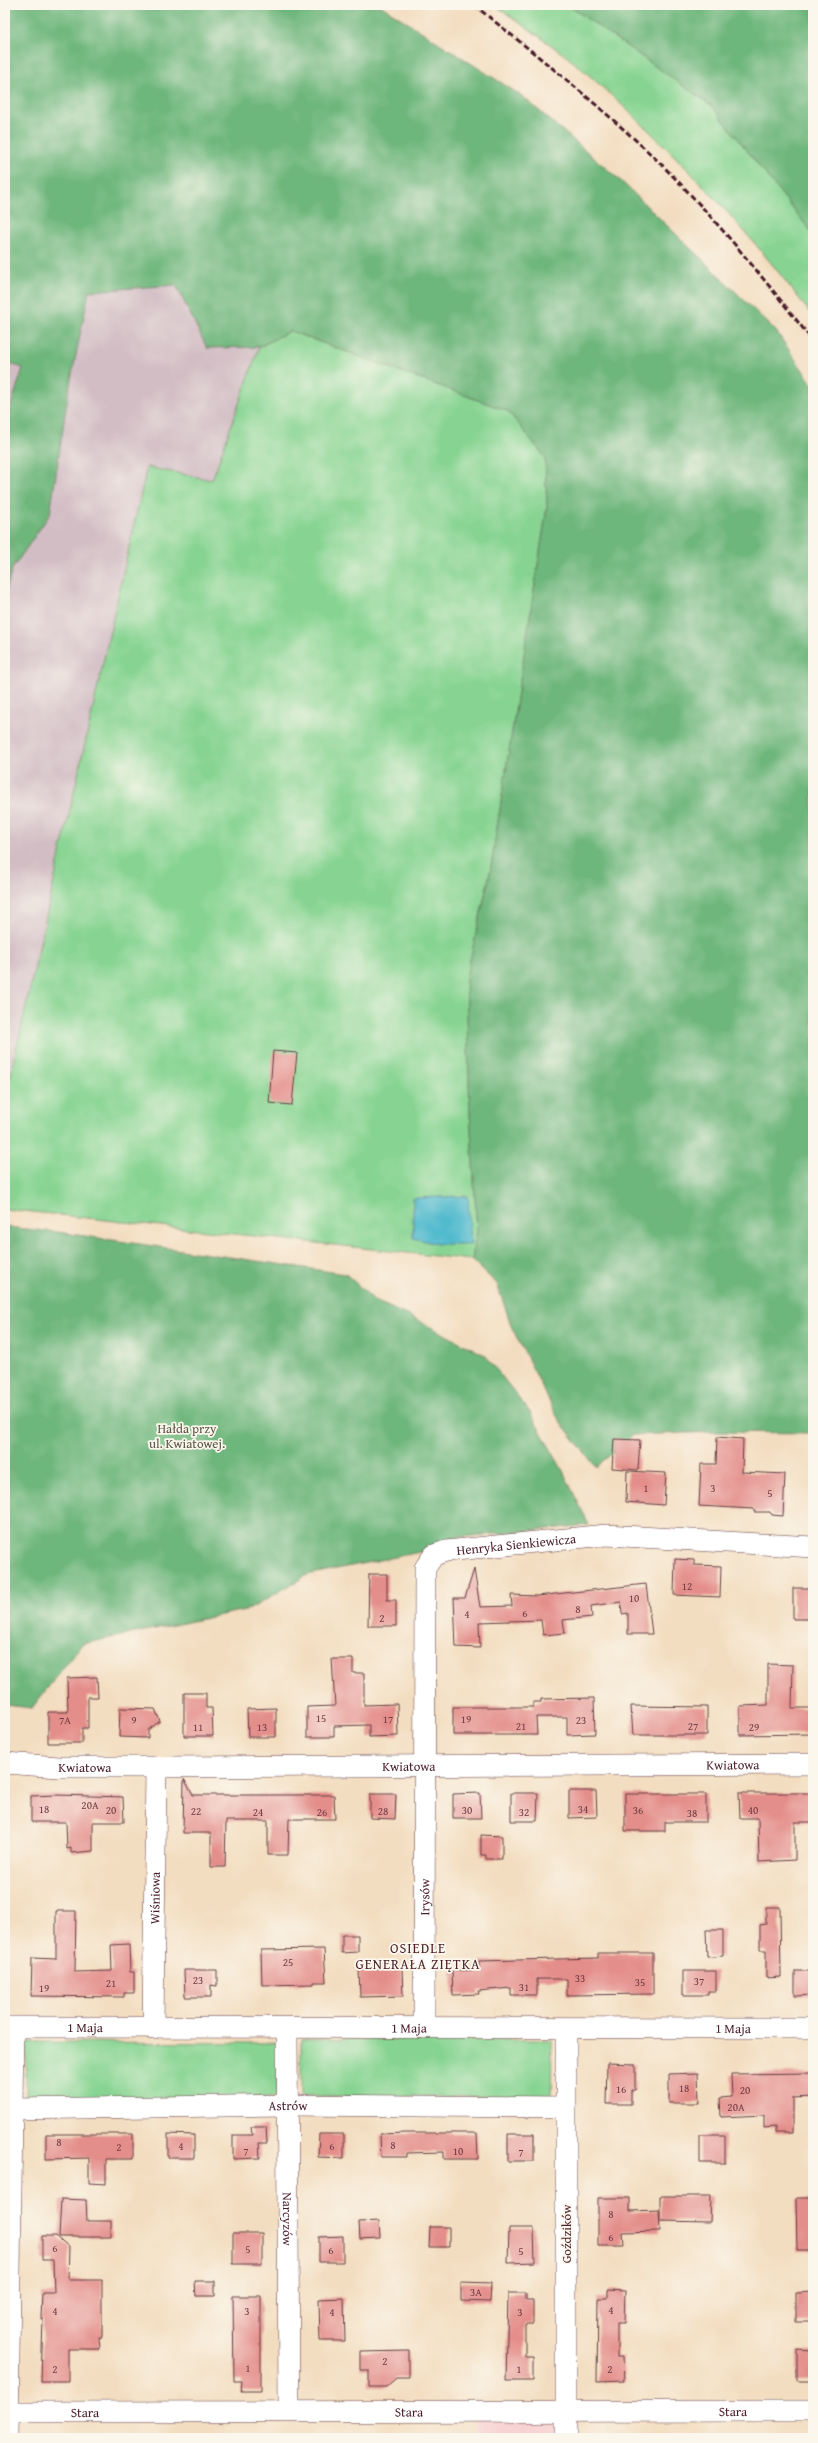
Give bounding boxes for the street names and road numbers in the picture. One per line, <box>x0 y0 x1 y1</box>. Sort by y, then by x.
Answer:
street label: Henryka Sienkiewicza <box>456 1529 578 1560</box>
street label: Kwiatowa <box>706 1755 760 1774</box>
street label: Kwiatowa <box>382 1757 436 1776</box>
street label: Kwiatowa <box>58 1758 112 1777</box>
street label: Wiśniowa <box>145 1871 165 1924</box>
street label: Irysów <box>415 1878 434 1915</box>
street label: 1 Maja <box>67 2018 104 2037</box>
street label: 1 Maja <box>391 2018 428 2038</box>
street label: 1 Maja <box>715 2019 752 2038</box>
street label: Astrów <box>268 2096 308 2115</box>
street label: Narcyzów <box>278 2192 297 2247</box>
street label: Goździków <box>557 2204 576 2263</box>
street label: Stara <box>395 2402 424 2422</box>
street label: Stara <box>719 2402 748 2421</box>
street label: Stara <box>71 2403 100 2422</box>

